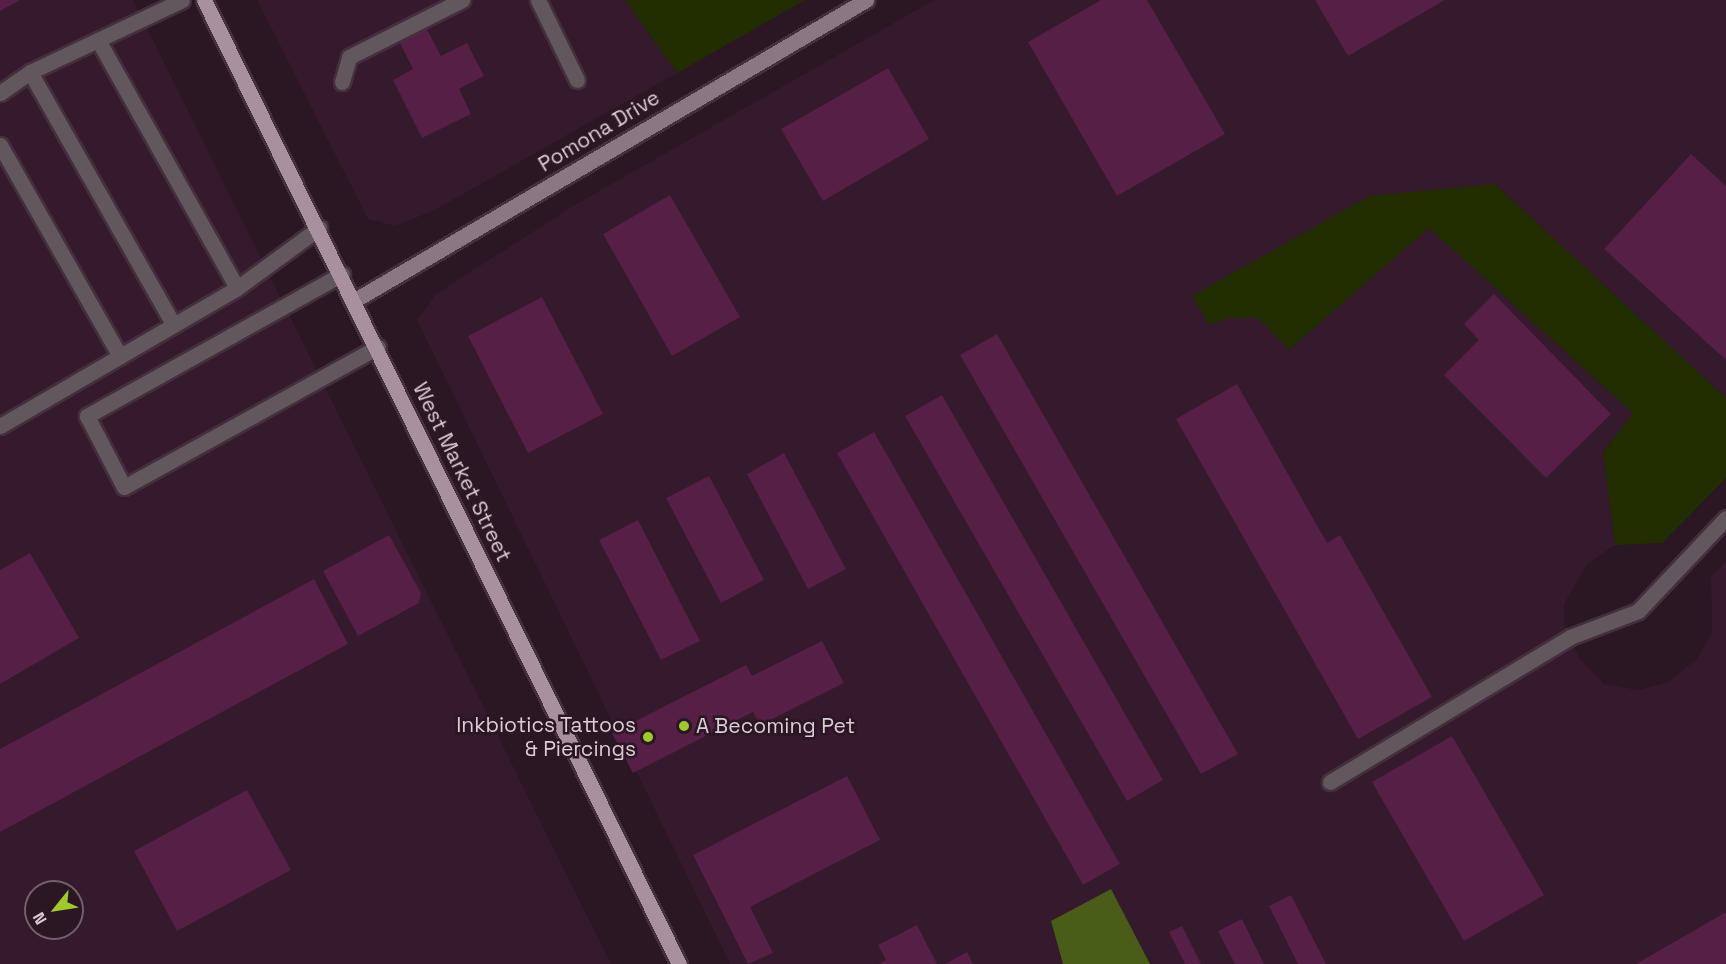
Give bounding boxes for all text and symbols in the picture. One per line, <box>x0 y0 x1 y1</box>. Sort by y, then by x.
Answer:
street label: Pomona Drive <box>534 85 664 177</box>
street label: West Market Street <box>408 378 516 566</box>
place label: Inkbiotics Tattoos & Piercings <box>456 712 636 762</box>
place label: A Becoming Pet <box>696 713 855 739</box>
marker: A Becoming Pet <box>677 719 691 733</box>
marker: Inkbiotics Tattoos & Piercings <box>641 730 655 744</box>
north arrow <box>24 880 84 940</box>
text: N <box>28 908 51 928</box>

